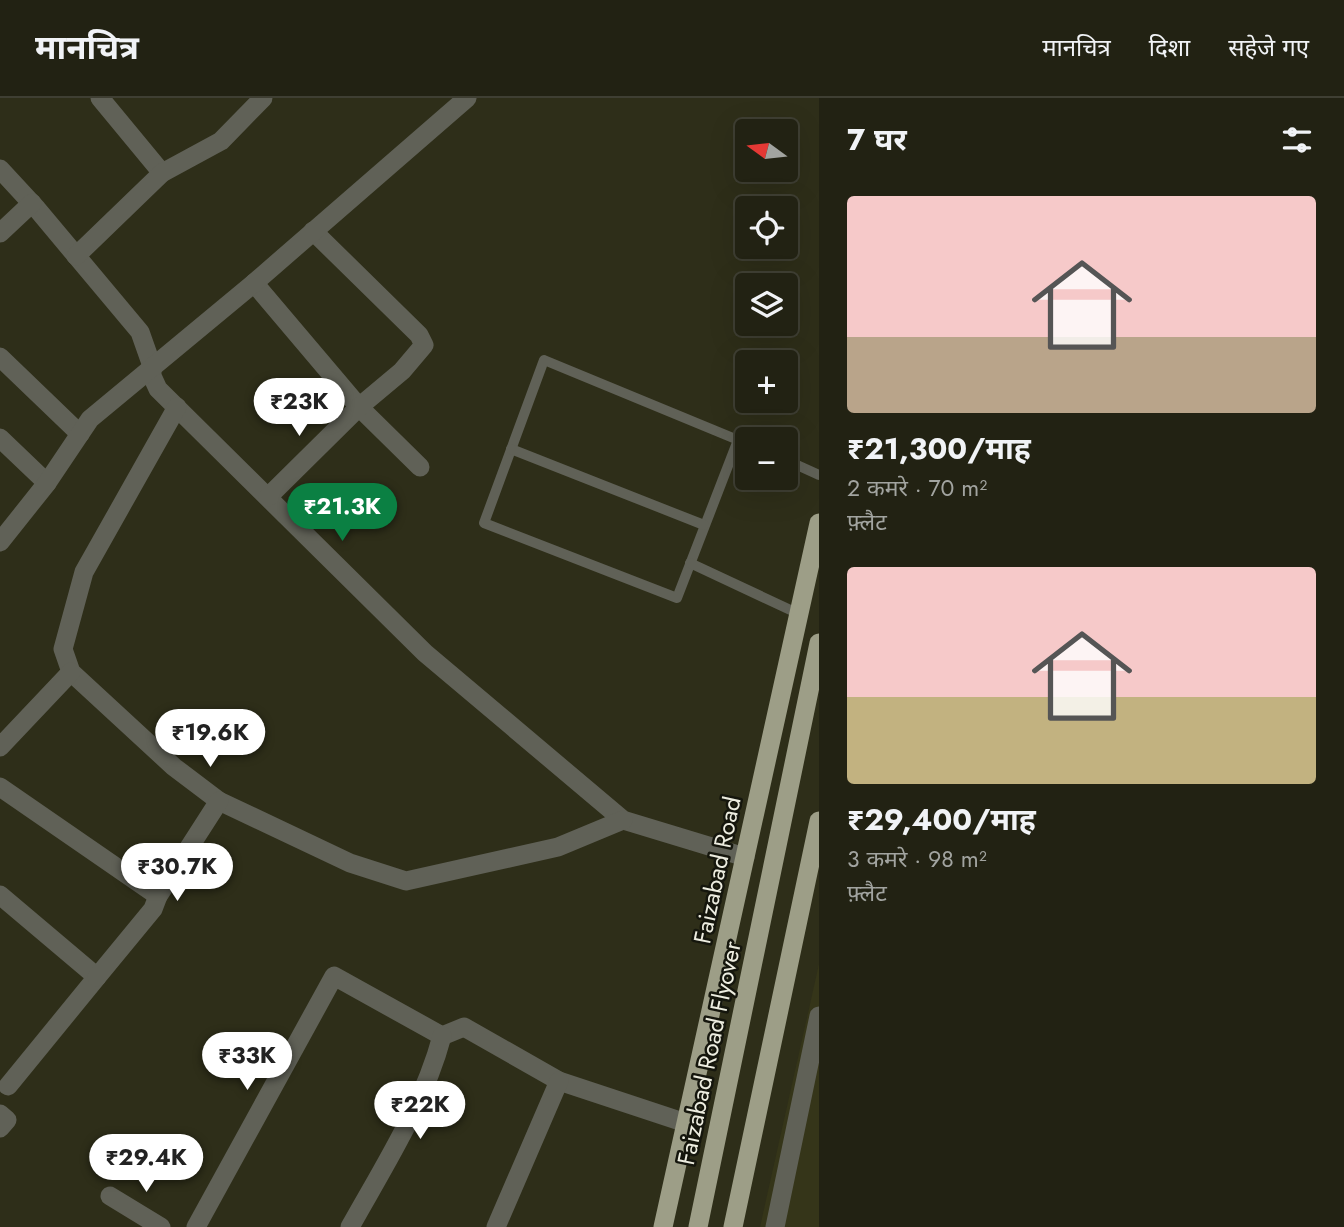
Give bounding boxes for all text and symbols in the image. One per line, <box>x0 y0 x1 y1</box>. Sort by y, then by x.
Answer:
text: मानचित्र <box>35 24 139 71</box>
text: मानचित्र <box>1042 30 1111 65</box>
text: दिशा <box>1149 30 1190 65</box>
text: सहेजे गए <box>1228 30 1309 65</box>
text: 7 घर <box>847 118 907 161</box>
north arrow <box>735 119 798 182</box>
map controls <box>735 119 798 490</box>
icon: filters <box>1278 121 1316 159</box>
button: locate <box>735 196 798 259</box>
icon: home <box>1019 242 1145 368</box>
button: layers <box>735 273 798 336</box>
button: + <box>735 350 798 413</box>
pin: ₹23K <box>258 378 340 438</box>
text: ₹23K <box>270 384 328 418</box>
button: − <box>735 427 798 490</box>
text: ₹21,300/माह <box>847 427 1031 470</box>
text: 2 कमरे · 70 m² <box>847 471 987 505</box>
pin: ₹21.3K <box>285 484 399 543</box>
text: ₹21.3K <box>303 489 381 523</box>
text: फ़्लैट <box>847 505 887 539</box>
icon: home <box>1019 613 1145 739</box>
pin: ₹19.6K <box>153 710 267 769</box>
text: ₹19.6K <box>171 715 249 749</box>
street label: Faizabad Road <box>684 793 750 947</box>
text: ₹29,400/माह <box>847 798 1036 841</box>
text: 3 कमरे · 98 m² <box>847 842 987 876</box>
pin: ₹30.7K <box>120 844 234 903</box>
text: ₹30.7K <box>137 849 217 883</box>
text: फ़्लैट <box>847 876 887 910</box>
street label: Faizabad Road Flyover <box>668 937 750 1168</box>
pin: ₹33K <box>206 1032 288 1092</box>
text: ₹33K <box>218 1038 276 1072</box>
pin: ₹22K <box>379 1082 461 1141</box>
text: ₹22K <box>390 1087 450 1121</box>
pin: ₹29.4K <box>89 1134 203 1194</box>
text: ₹29.4K <box>105 1140 187 1174</box>

